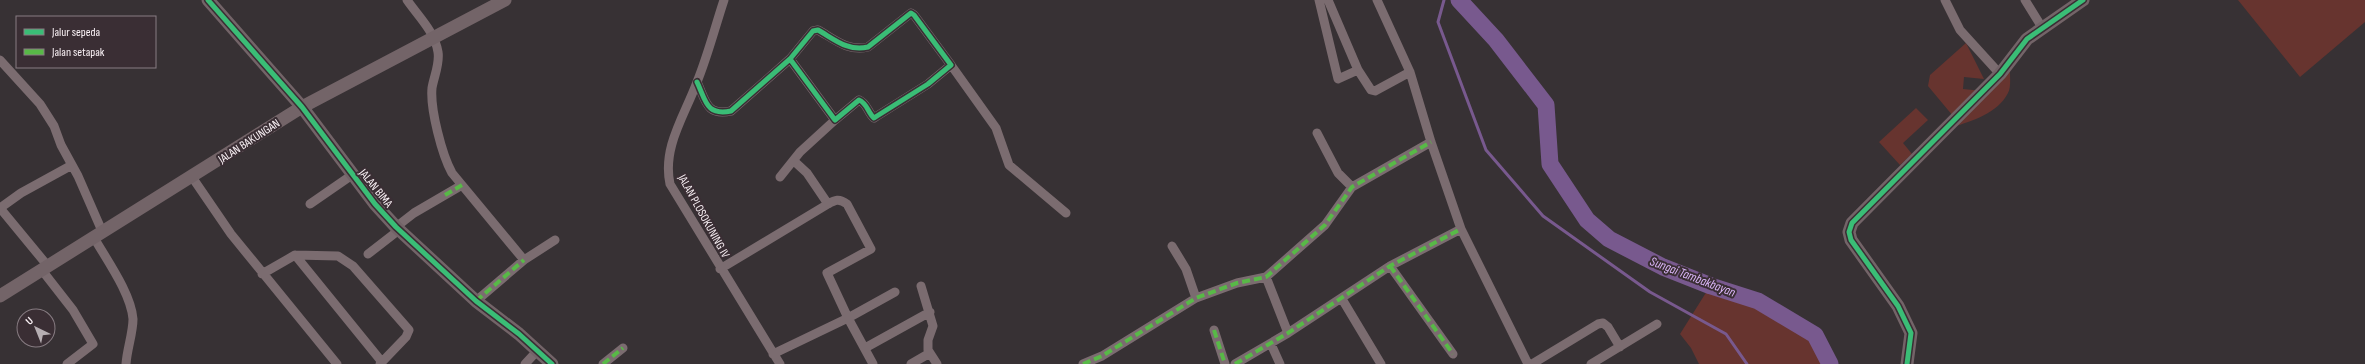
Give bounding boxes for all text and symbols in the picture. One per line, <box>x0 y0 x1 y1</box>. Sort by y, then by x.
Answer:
legend <box>16 16 156 68</box>
text: Jalur sepeda <box>51 25 101 40</box>
text: Jalan setapak <box>51 45 105 60</box>
street label: JALAN BAKUNGAN <box>215 116 283 167</box>
street label: JALAN BIMA <box>355 165 396 211</box>
street label: JALAN PLOSOKUNING IV <box>674 171 733 261</box>
water label: Sungai Tambakbayan <box>1648 253 1738 301</box>
north arrow <box>16 308 56 348</box>
text: U <box>23 314 36 328</box>

